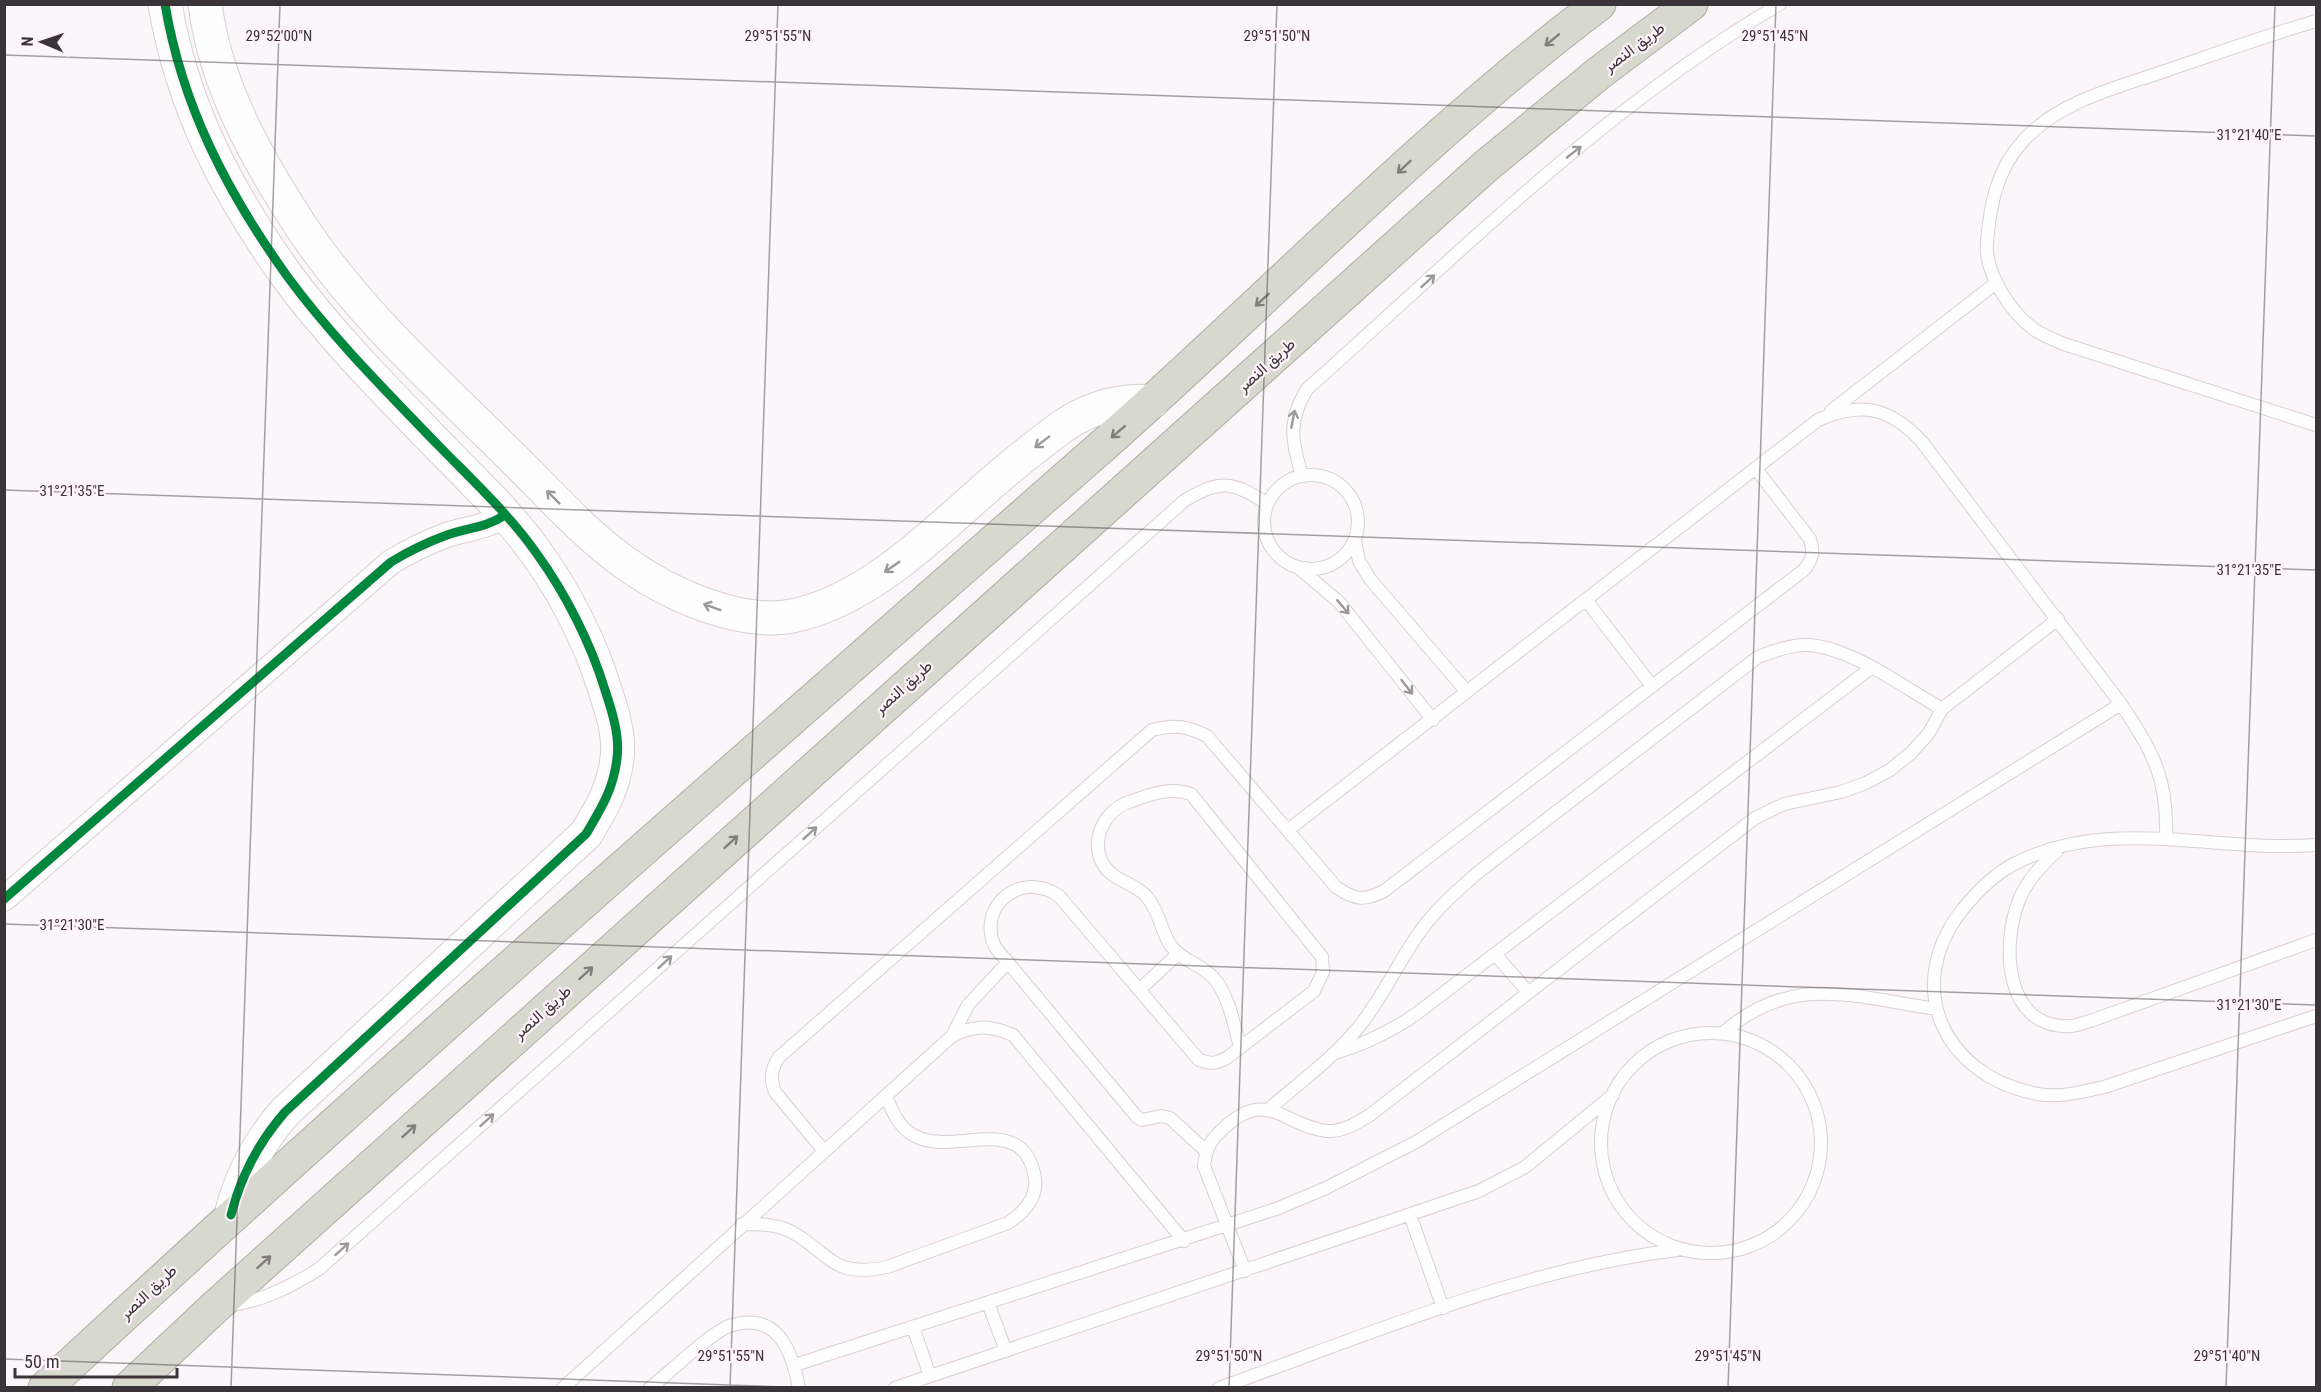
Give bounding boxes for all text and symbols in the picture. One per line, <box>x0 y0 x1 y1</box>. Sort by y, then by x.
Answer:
north arrow <box>12 12 72 72</box>
street label: طريق النصر <box>1599 18 1669 77</box>
text: 29°52'00"N <box>246 27 312 45</box>
text: 29°51'55"N <box>745 27 811 45</box>
text: 29°51'50"N <box>1244 27 1310 45</box>
text: 29°51'45"N <box>1742 27 1808 45</box>
one-way arrow <box>1545 34 1561 47</box>
text: N <box>18 36 37 47</box>
text: 31°21'40"E <box>2217 126 2281 144</box>
one-way arrow <box>1566 146 1582 159</box>
one-way arrow <box>1397 159 1412 173</box>
one-way arrow <box>1420 274 1435 288</box>
one-way arrow <box>1254 293 1269 307</box>
street label: طريق النصر <box>1232 334 1300 397</box>
one-way arrow <box>1288 409 1300 428</box>
one-way arrow <box>1111 425 1126 439</box>
one-way arrow <box>1034 435 1050 448</box>
text: 31°21'35"E <box>40 482 104 500</box>
one-way arrow <box>546 490 561 505</box>
one-way arrow <box>885 561 901 573</box>
text: 31°21'35"E <box>2217 561 2281 579</box>
one-way arrow <box>1336 599 1350 614</box>
one-way arrow <box>703 600 722 611</box>
street label: طريق النصر <box>869 656 937 719</box>
one-way arrow <box>1400 678 1413 694</box>
one-way arrow <box>803 826 818 840</box>
one-way arrow <box>723 835 738 849</box>
text: 31°21'30"E <box>40 916 104 934</box>
one-way arrow <box>657 955 672 969</box>
one-way arrow <box>578 966 593 980</box>
street label: طريق النصر <box>508 981 576 1044</box>
text: 31°21'30"E <box>2217 996 2281 1014</box>
one-way arrow <box>479 1113 494 1127</box>
one-way arrow <box>402 1124 417 1138</box>
one-way arrow <box>334 1242 349 1256</box>
one-way arrow <box>257 1255 272 1269</box>
street label: طريق النصر <box>115 1261 181 1325</box>
scale bar <box>15 1341 177 1379</box>
text: 29°51'55"N <box>698 1347 764 1365</box>
text: 29°51'50"N <box>1196 1347 1262 1365</box>
text: 29°51'45"N <box>1695 1347 1761 1365</box>
text: 29°51'40"N <box>2194 1347 2260 1365</box>
text: 50 m <box>24 1351 59 1372</box>

